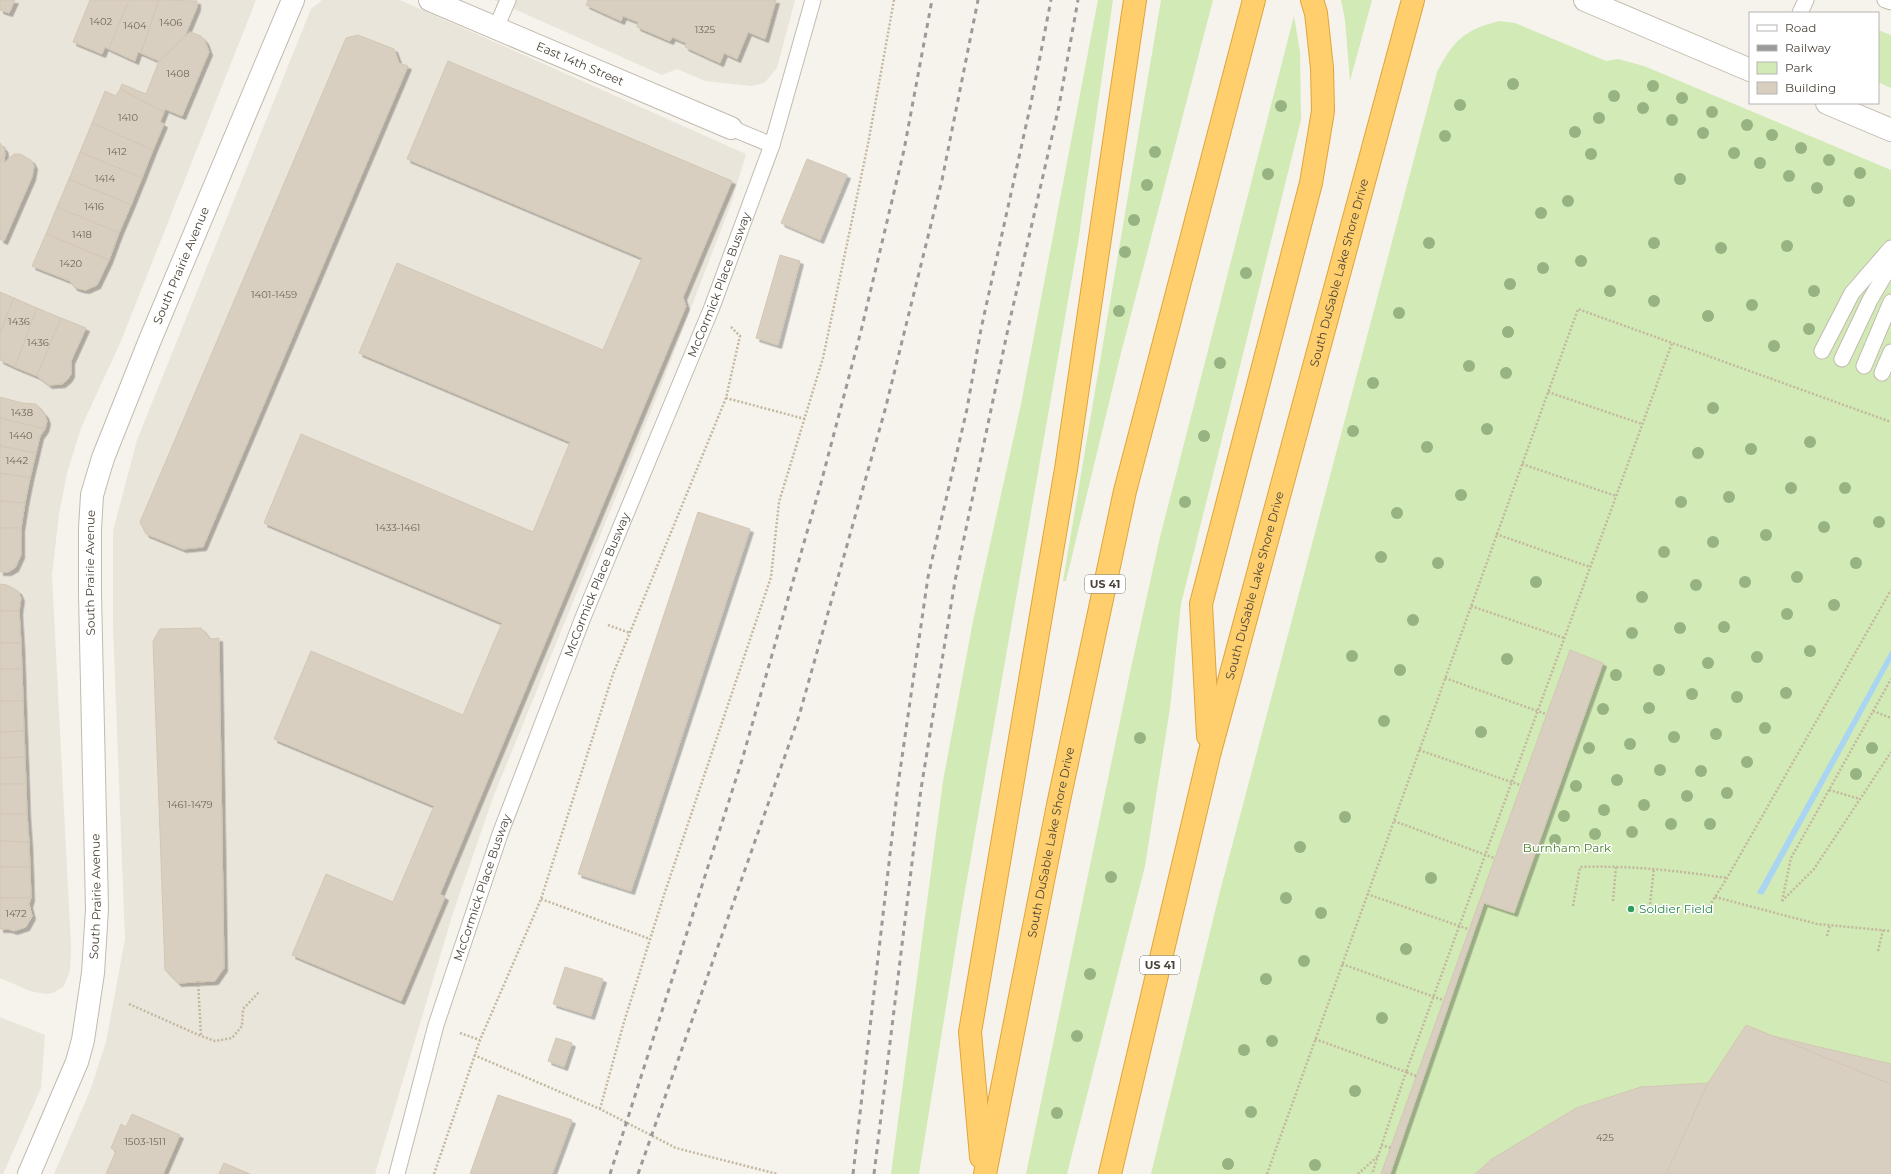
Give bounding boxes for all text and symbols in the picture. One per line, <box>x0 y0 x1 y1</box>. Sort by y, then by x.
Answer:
legend <box>1749 12 1879 104</box>
house number: 1402 <box>90 15 113 28</box>
house number: 1406 <box>160 16 182 29</box>
house number: 1404 <box>123 19 147 32</box>
text: Road <box>1785 20 1816 35</box>
house number: 1325 <box>695 23 716 36</box>
street label: East 14th Street <box>534 38 626 89</box>
text: Railway <box>1785 40 1831 55</box>
text: Park <box>1785 60 1813 75</box>
house number: 1408 <box>166 67 190 80</box>
text: Building <box>1785 80 1836 95</box>
house number: 1410 <box>118 111 138 124</box>
house number: 1412 <box>107 145 127 158</box>
house number: 1414 <box>95 172 115 185</box>
street label: South DuSable Lake Shore Drive <box>1306 177 1371 368</box>
house number: 1416 <box>84 200 104 213</box>
street label: South Prairie Avenue <box>150 204 212 326</box>
street label: McCormick Place Busway <box>684 209 754 359</box>
house number: 1418 <box>72 228 92 241</box>
house number: 1420 <box>60 257 83 270</box>
house number: 1401-1459 <box>251 288 297 301</box>
house number: 1436 <box>8 315 30 328</box>
house number: 1436 <box>27 336 49 349</box>
house number: 1438 <box>11 406 33 419</box>
house number: 1440 <box>9 429 33 442</box>
house number: 1442 <box>6 454 29 467</box>
street label: South DuSable Lake Shore Drive <box>1222 490 1287 681</box>
street label: South Prairie Avenue <box>82 509 98 636</box>
street label: McCormick Place Busway <box>561 510 633 659</box>
house number: 1433-1461 <box>376 521 420 534</box>
road number: US 41 <box>1085 575 1125 593</box>
street label: South DuSable Lake Shore Drive <box>1024 746 1077 939</box>
house number: 1461-1479 <box>167 798 213 811</box>
street label: McCormick Place Busway <box>450 811 514 963</box>
street label: South Prairie Avenue <box>86 833 104 960</box>
park label: Burnham Park <box>1523 840 1612 855</box>
place label: Soldier Field <box>1639 901 1713 916</box>
marker: Soldier Field <box>1626 904 1636 914</box>
house number: 1472 <box>5 907 27 920</box>
road number: US 41 <box>1140 956 1180 974</box>
house number: 425 <box>1596 1131 1614 1144</box>
house number: 1503-1511 <box>124 1135 166 1148</box>

